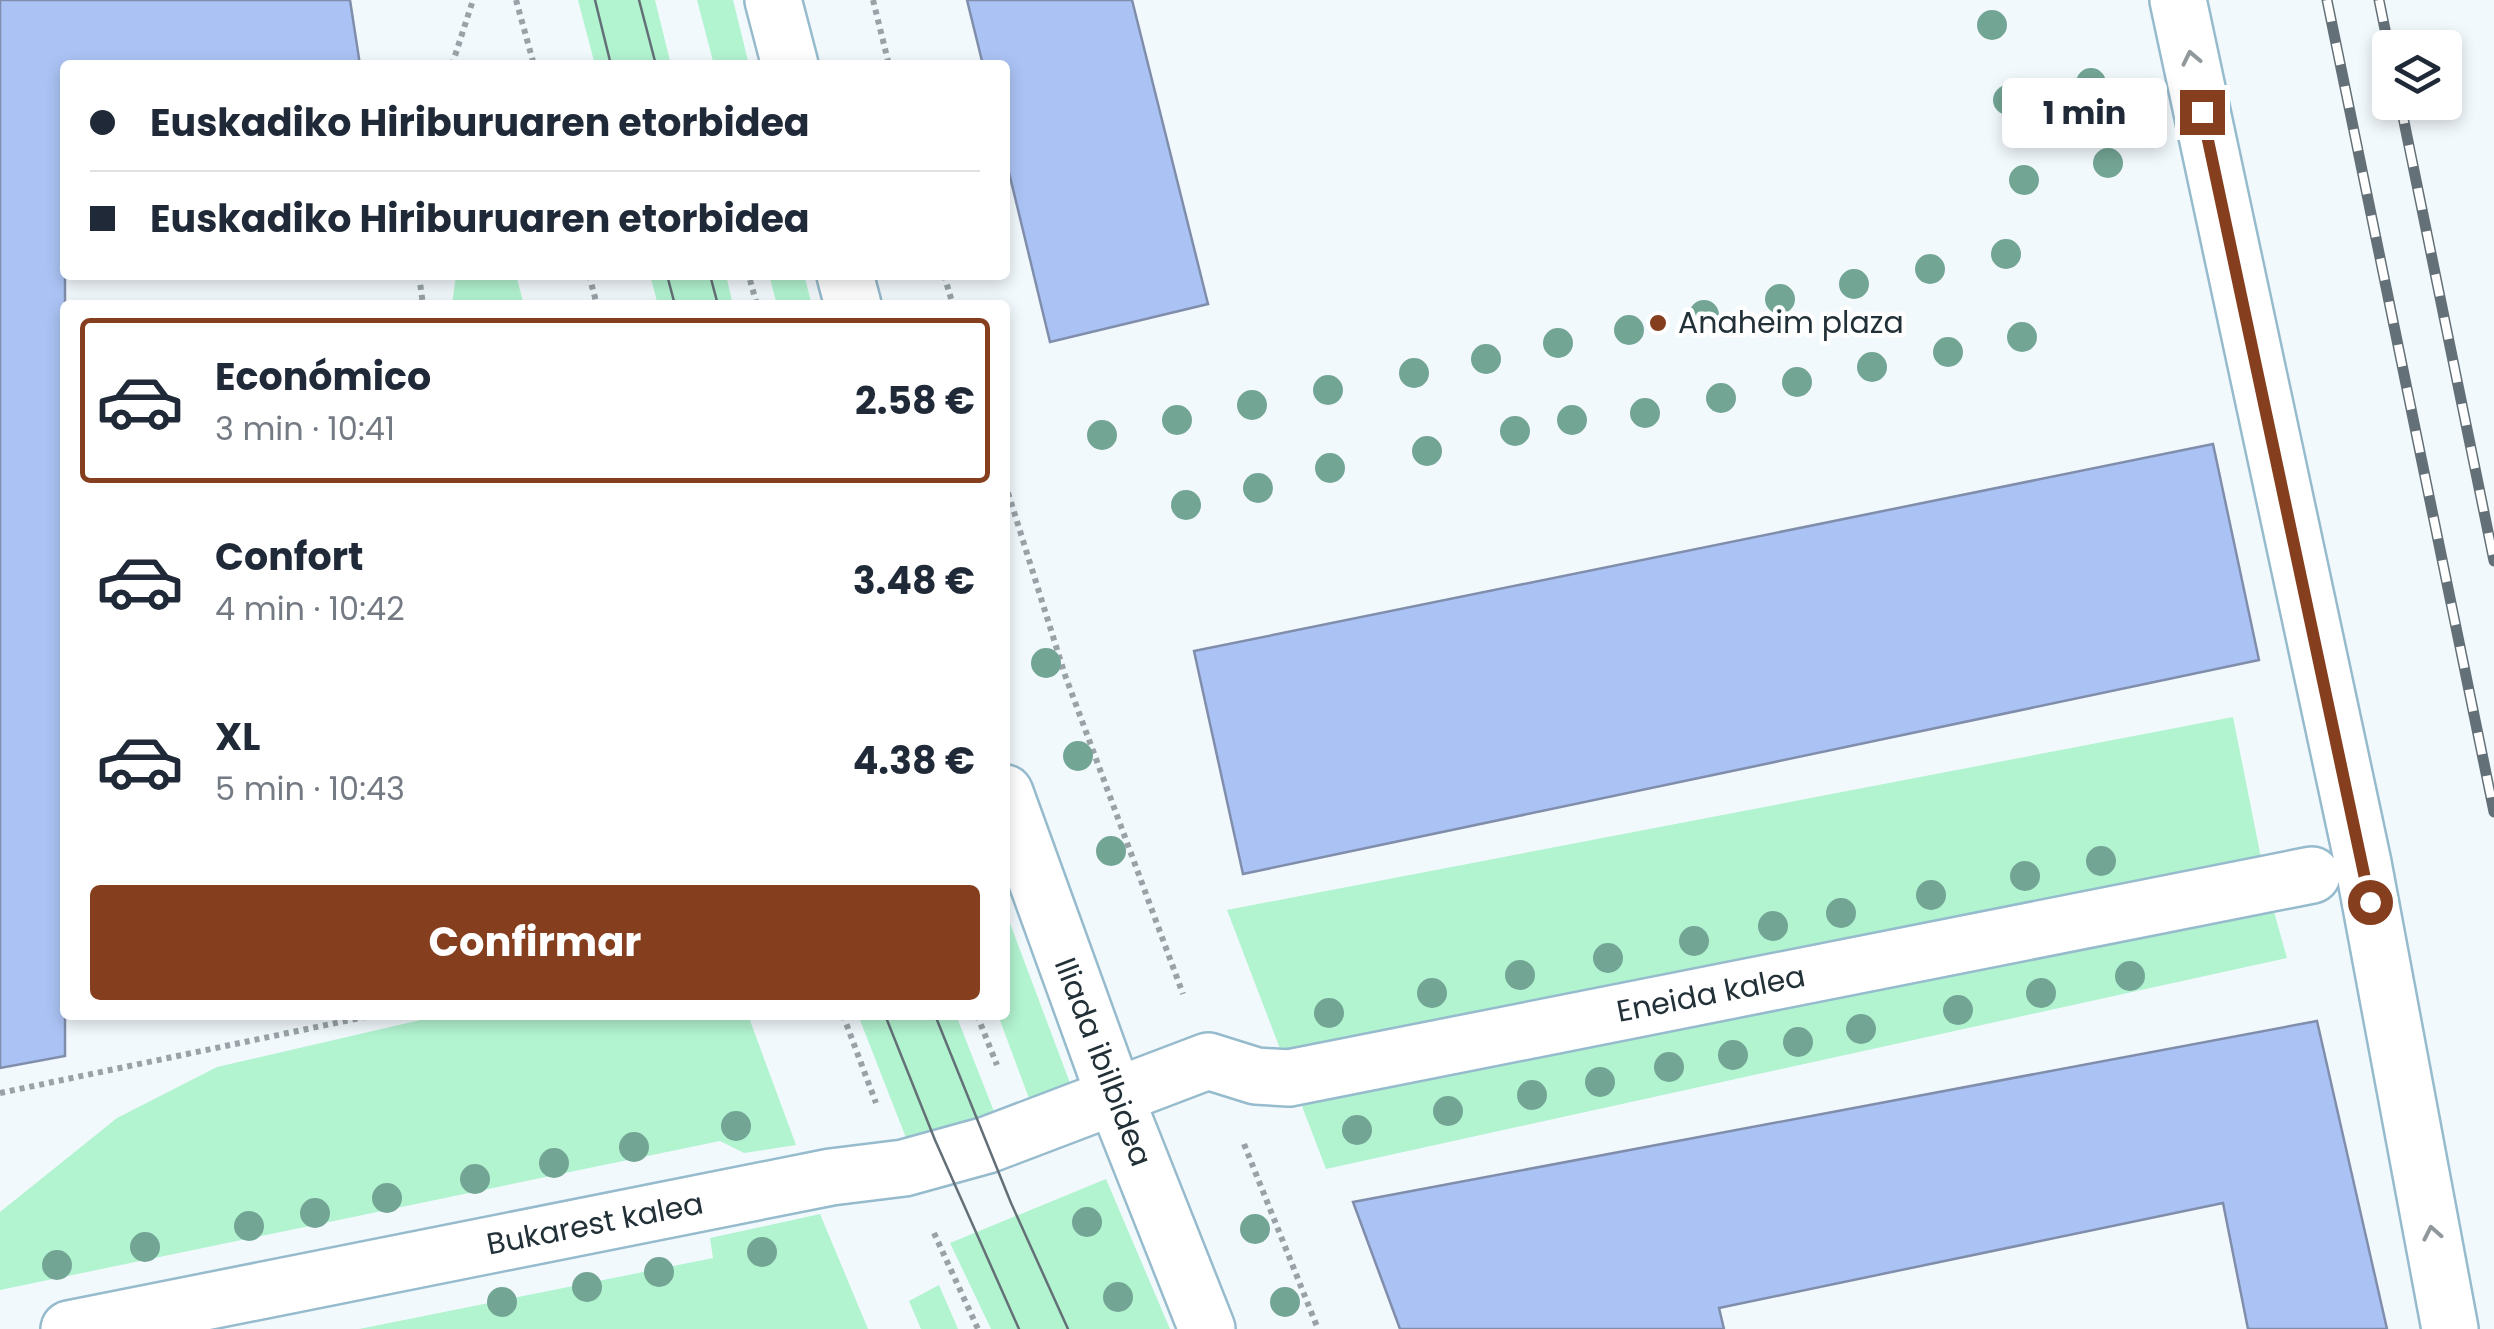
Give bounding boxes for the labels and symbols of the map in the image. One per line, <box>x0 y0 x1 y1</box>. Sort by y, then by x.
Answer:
one-way arrow <box>2181 50 2202 67</box>
callout: 1 min <box>2002 77 2167 147</box>
route end <box>2180 90 2225 135</box>
place label: Anaheim plaza <box>1678 301 1904 344</box>
marker: Anaheim plaza <box>1647 312 1669 334</box>
route start <box>2348 880 2393 925</box>
street label: Iliada ibilbidea <box>1044 951 1163 1172</box>
street label: Eneida kalea <box>1613 954 1809 1033</box>
street label: Bukarest kalea <box>483 1181 707 1266</box>
one-way arrow <box>2422 1225 2443 1241</box>

